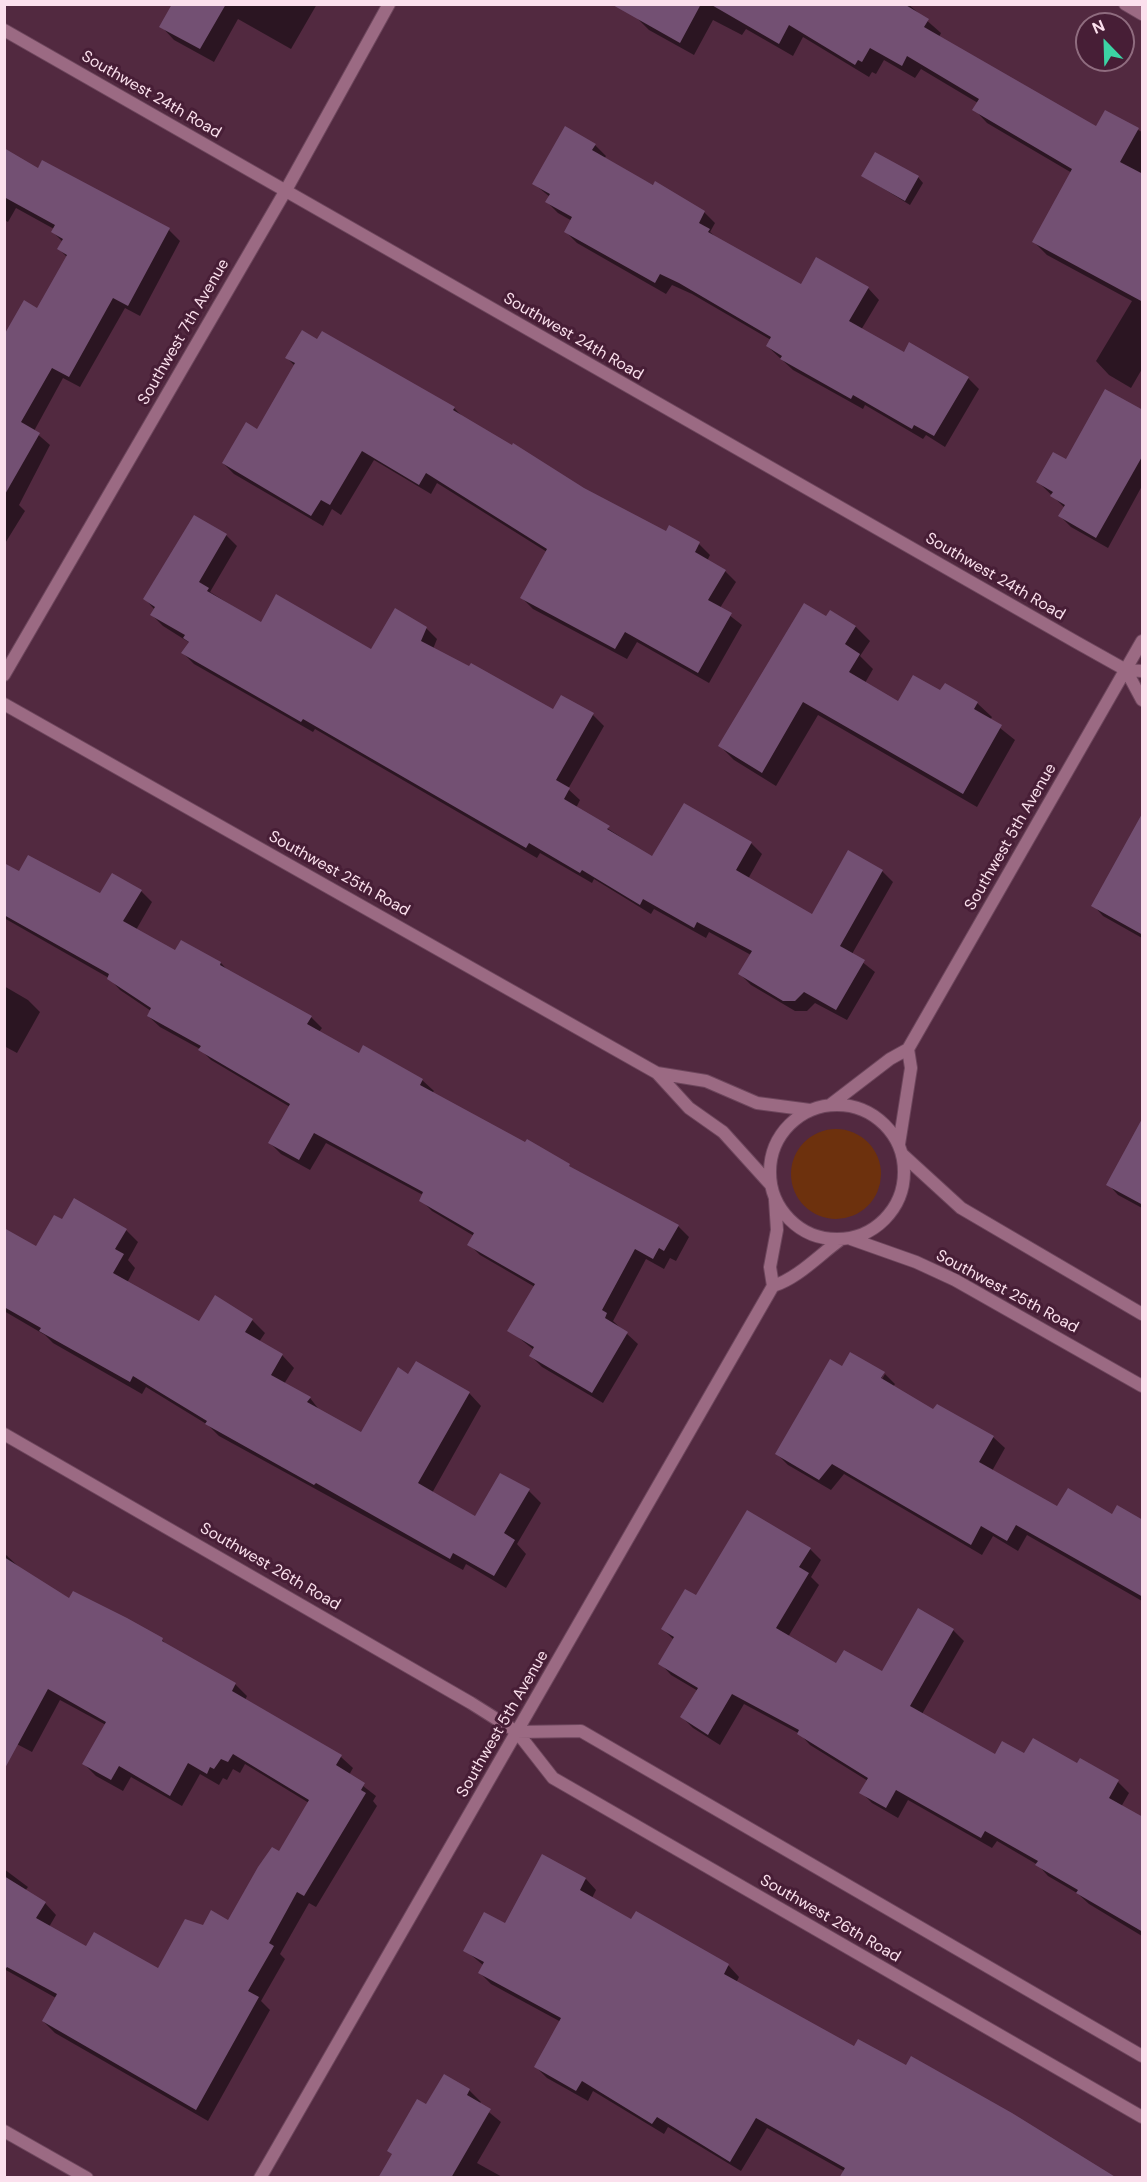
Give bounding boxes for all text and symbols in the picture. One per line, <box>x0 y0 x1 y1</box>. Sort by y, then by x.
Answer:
north arrow <box>1075 12 1135 72</box>
text: N <box>1089 15 1108 39</box>
street label: Southwest 24th Road <box>78 47 224 143</box>
street label: Southwest 7th Avenue <box>134 256 234 408</box>
street label: Southwest 24th Road <box>500 289 646 385</box>
street label: Southwest 24th Road <box>922 529 1068 625</box>
street label: Southwest 5th Avenue <box>961 760 1061 914</box>
street label: Southwest 25th Road <box>265 827 413 921</box>
street label: Southwest 25th Road <box>932 1246 1082 1338</box>
street label: Southwest 26th Road <box>196 1519 344 1615</box>
street label: Southwest 5th Avenue <box>453 1647 553 1801</box>
street label: Southwest 26th Road <box>756 1871 904 1967</box>

